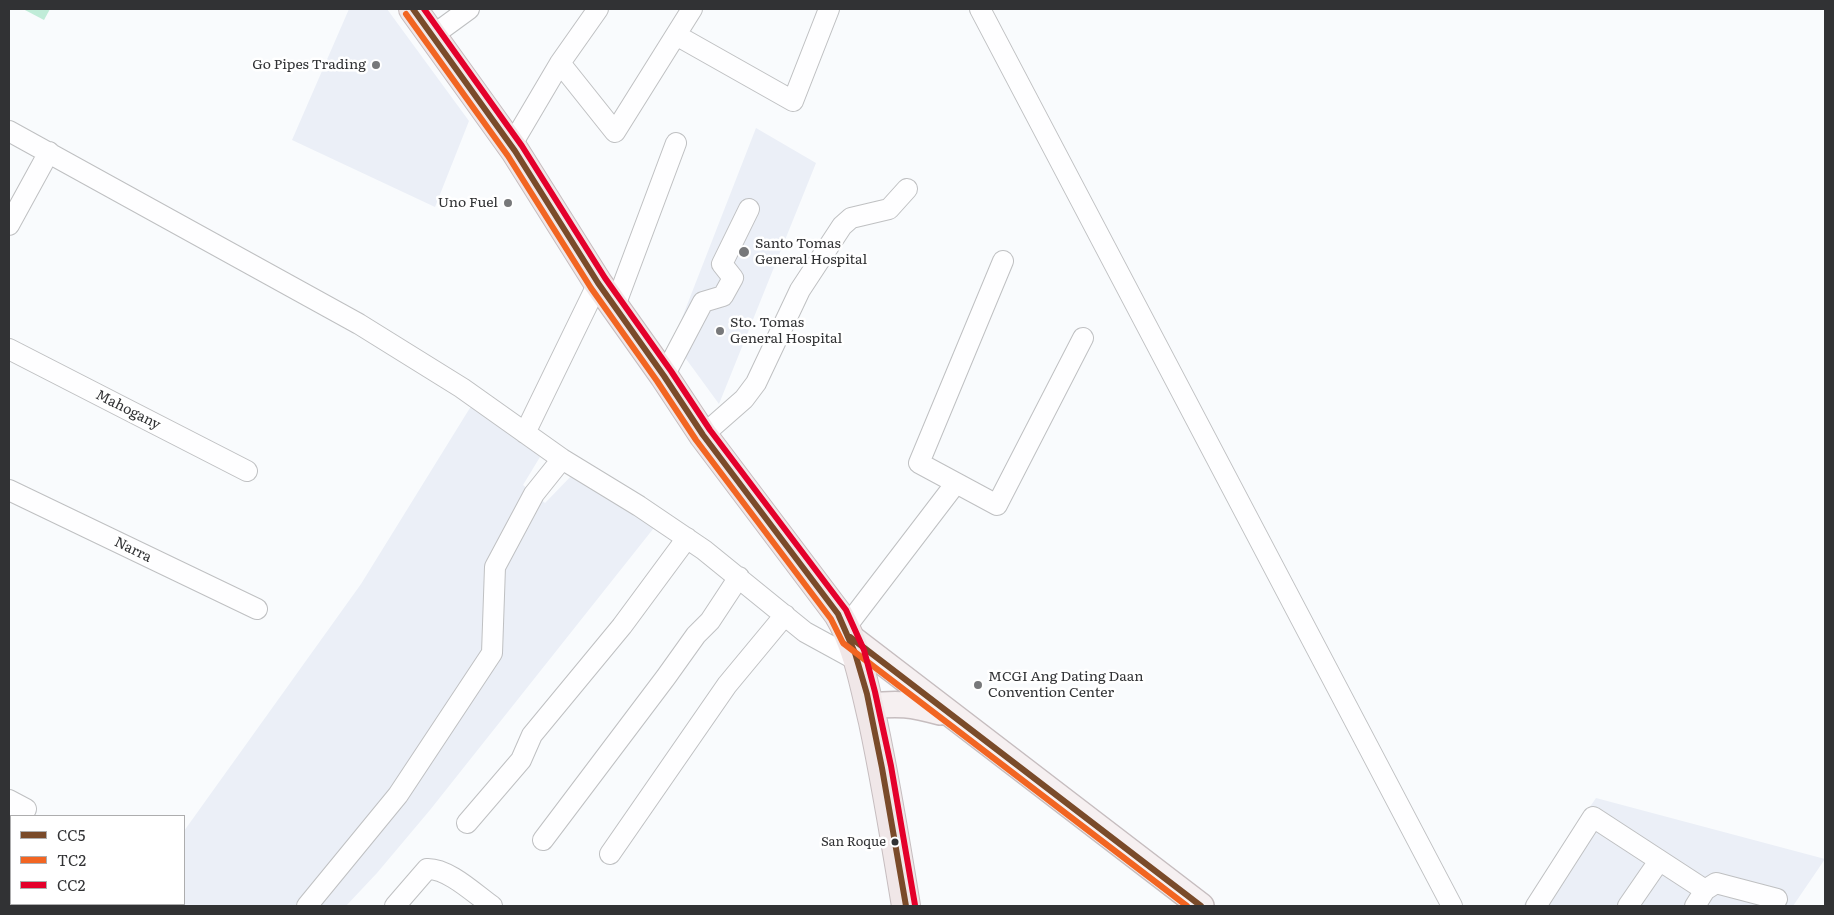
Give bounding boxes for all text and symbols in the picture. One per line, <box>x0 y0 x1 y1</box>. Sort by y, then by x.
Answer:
place label: Go Pipes Trading <box>252 57 366 73</box>
marker: Go Pipes Trading <box>370 59 382 71</box>
place label: Uno Fuel <box>438 195 498 211</box>
marker: Uno Fuel <box>502 197 514 209</box>
place label: Santo Tomas General Hospital <box>755 236 867 268</box>
marker: Santo Tomas General Hospital <box>737 245 751 259</box>
place label: Sto. Tomas General Hospital <box>730 315 842 348</box>
marker: Sto. Tomas General Hospital <box>714 325 726 337</box>
street label: Mahogany <box>93 387 163 433</box>
street label: Narra <box>112 534 154 566</box>
place label: MCGI Ang Dating Daan Convention Center <box>988 669 1143 702</box>
marker: MCGI Ang Dating Daan Convention Center <box>972 679 984 691</box>
legend <box>10 815 185 905</box>
text: CC5 <box>57 823 85 846</box>
place label: San Roque <box>821 834 886 850</box>
marker: San Roque <box>890 837 900 847</box>
text: TC2 <box>57 848 86 871</box>
text: CC2 <box>57 873 85 896</box>

